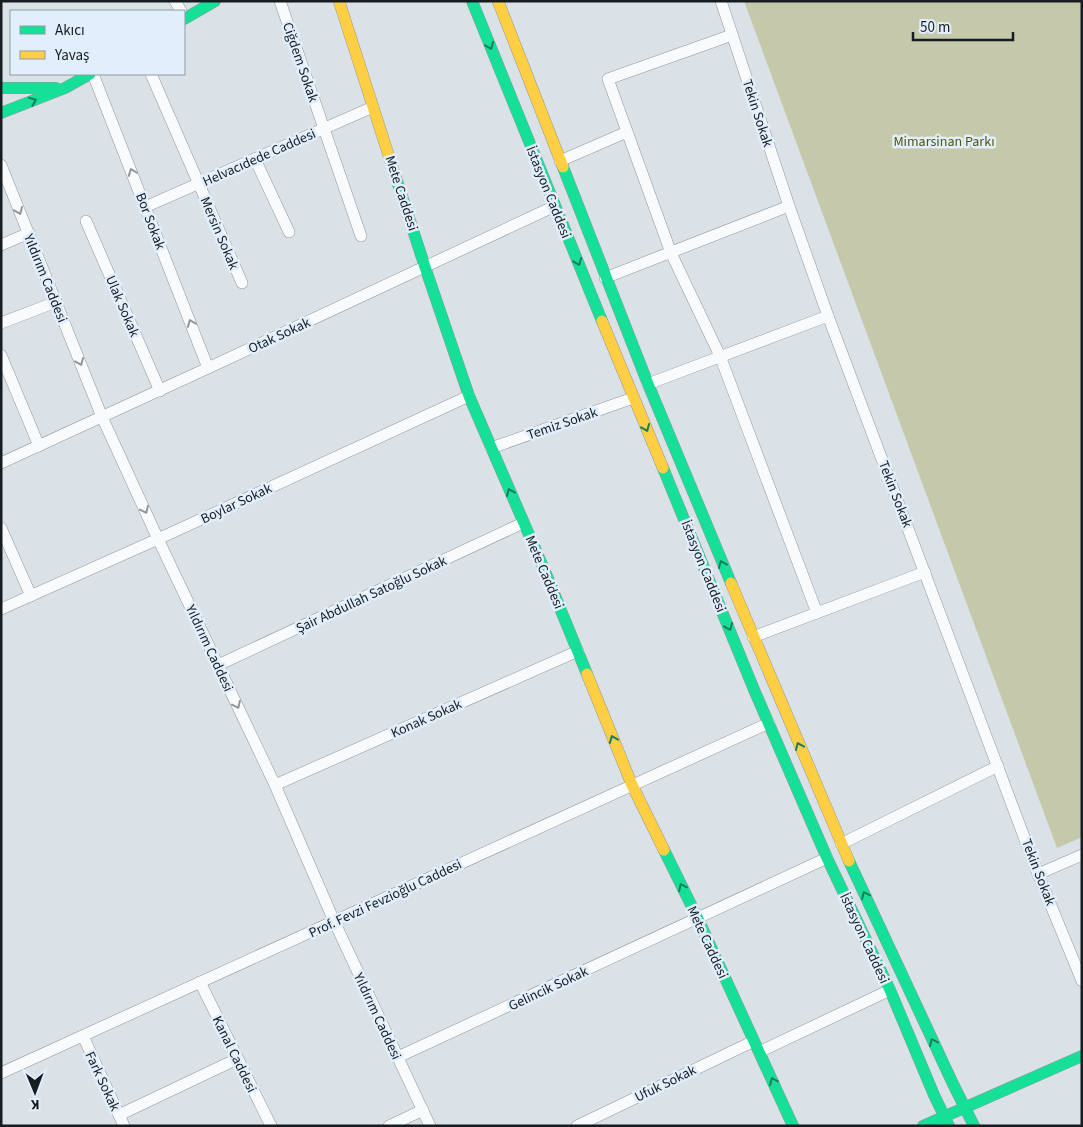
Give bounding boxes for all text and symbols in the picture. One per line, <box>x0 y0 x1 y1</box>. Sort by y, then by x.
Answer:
legend <box>10 10 185 75</box>
scale bar <box>913 10 1013 42</box>
text: 50 m <box>920 17 950 38</box>
text: Akıcı <box>55 20 85 41</box>
street label: Ciğdem Sokak <box>277 20 323 105</box>
one-way arrow <box>484 41 494 50</box>
text: Yavaş <box>54 45 89 66</box>
street label: Tekin Sokak <box>737 77 777 150</box>
one-way arrow <box>28 97 37 107</box>
street label: Helvacıdede Caddesi <box>200 124 319 192</box>
park label: Mimarsinan Parkı <box>893 132 995 152</box>
street label: İstasyon Caddesi <box>520 143 576 242</box>
street label: Mete Caddesi <box>379 153 423 234</box>
one-way arrow <box>127 168 137 176</box>
street label: Bor Sokak <box>130 190 170 253</box>
street label: Mersin Sokak <box>195 194 243 273</box>
one-way arrow <box>13 206 24 215</box>
street label: Yıldırım Caddesi <box>18 230 72 326</box>
one-way arrow <box>571 257 582 266</box>
street label: Ulak Sokak <box>100 272 144 340</box>
street label: Otak Sokak <box>245 313 314 359</box>
one-way arrow <box>186 319 197 328</box>
one-way arrow <box>74 357 84 365</box>
street label: Temiz Sokak <box>524 403 600 445</box>
one-way arrow <box>639 423 650 432</box>
street label: Tekin Sokak <box>873 458 917 531</box>
street label: Boylar Sokak <box>198 479 275 529</box>
one-way arrow <box>506 488 517 497</box>
one-way arrow <box>139 505 149 514</box>
street label: İstasyon Caddesi <box>675 517 731 616</box>
street label: Mete Caddesi <box>520 533 569 612</box>
street label: Şair Abdullah Satoğlu Sokak <box>293 551 450 639</box>
one-way arrow <box>718 560 729 569</box>
street label: Yıldırım Caddesi <box>180 601 238 695</box>
one-way arrow <box>722 622 733 631</box>
street label: Konak Sokak <box>388 694 465 743</box>
one-way arrow <box>231 700 241 709</box>
one-way arrow <box>609 735 620 744</box>
one-way arrow <box>795 742 806 751</box>
street label: Tekin Sokak <box>1016 836 1060 909</box>
street label: Prof. Fevzi Fevzioğlu Caddesi <box>306 855 465 943</box>
one-way arrow <box>678 883 688 892</box>
street label: İstasyon Caddesi <box>834 890 894 987</box>
one-way arrow <box>861 891 871 900</box>
street label: Mete Caddesi <box>682 903 733 982</box>
street label: Gelincik Sokak <box>505 962 592 1016</box>
street label: Yıldırım Caddesi <box>348 969 406 1063</box>
street label: Kanal Caddesi <box>207 1013 261 1096</box>
one-way arrow <box>929 1038 940 1047</box>
street label: Fark Sokak <box>80 1048 125 1115</box>
street label: Ufuk Sokak <box>631 1060 700 1107</box>
north arrow <box>10 1067 60 1117</box>
one-way arrow <box>768 1077 779 1086</box>
text: K <box>30 1094 40 1114</box>

